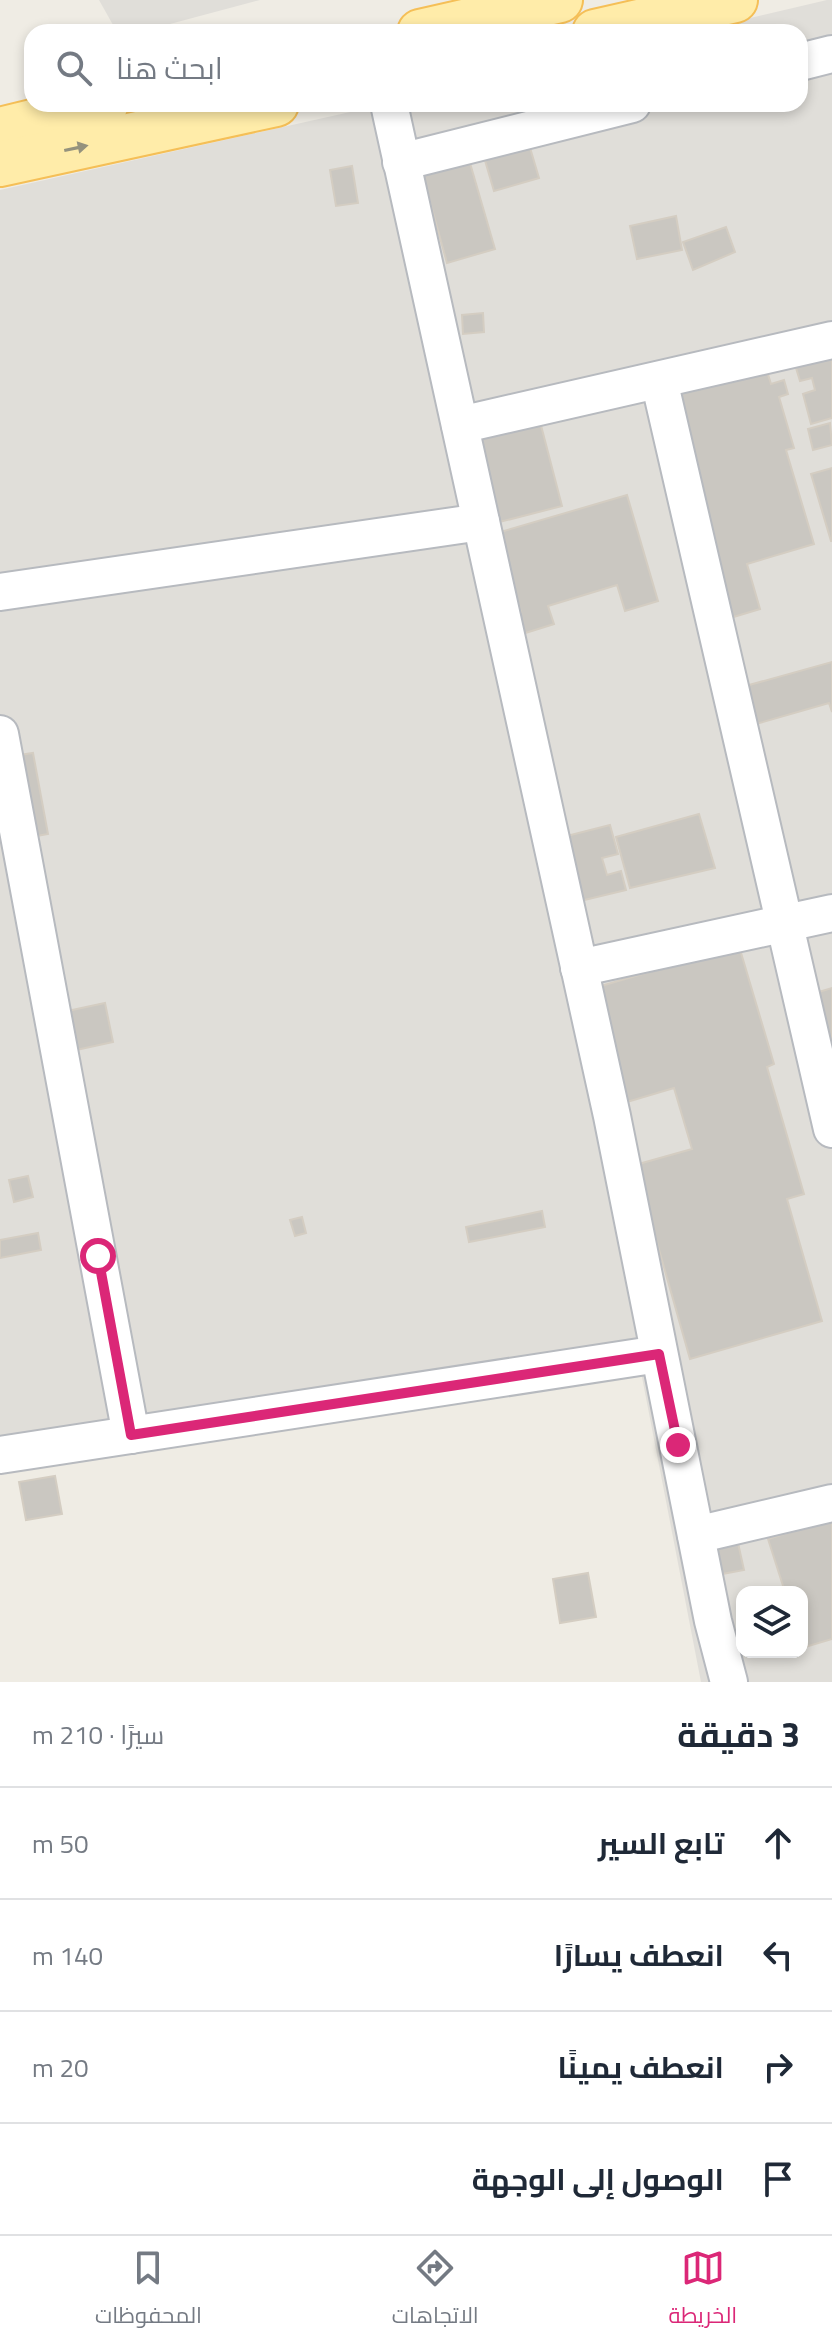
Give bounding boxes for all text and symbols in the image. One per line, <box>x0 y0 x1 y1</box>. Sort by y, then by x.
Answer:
search box <box>24 24 808 112</box>
text: ابحث هنا <box>116 45 223 91</box>
icon: search <box>52 46 96 90</box>
one-way arrow <box>64 141 89 154</box>
route start <box>80 1238 116 1274</box>
route end <box>660 1427 696 1463</box>
map controls <box>736 1586 808 1658</box>
button: layers <box>736 1586 808 1658</box>
text: 3 دقيقة <box>677 1708 800 1760</box>
text: سيرًا · 210 m <box>32 1715 164 1754</box>
text: تابع السير <box>598 1820 724 1866</box>
icon: ahead <box>756 1821 800 1865</box>
text: 50 m <box>32 1824 89 1863</box>
text: انعطف يسارًا <box>554 1932 724 1978</box>
icon: left <box>756 1933 800 1977</box>
text: 140 m <box>32 1936 103 1975</box>
text: انعطف يمينًا <box>557 2044 724 2090</box>
icon: right <box>756 2045 800 2089</box>
text: 20 m <box>32 2048 89 2087</box>
text: الوصول إلى الوجهة <box>472 2156 724 2202</box>
icon: arrive <box>756 2157 800 2201</box>
tab: المحفوظات <box>95 2246 202 2336</box>
tab: الاتجاهات <box>392 2246 479 2336</box>
tab: الخريطة <box>668 2246 737 2336</box>

